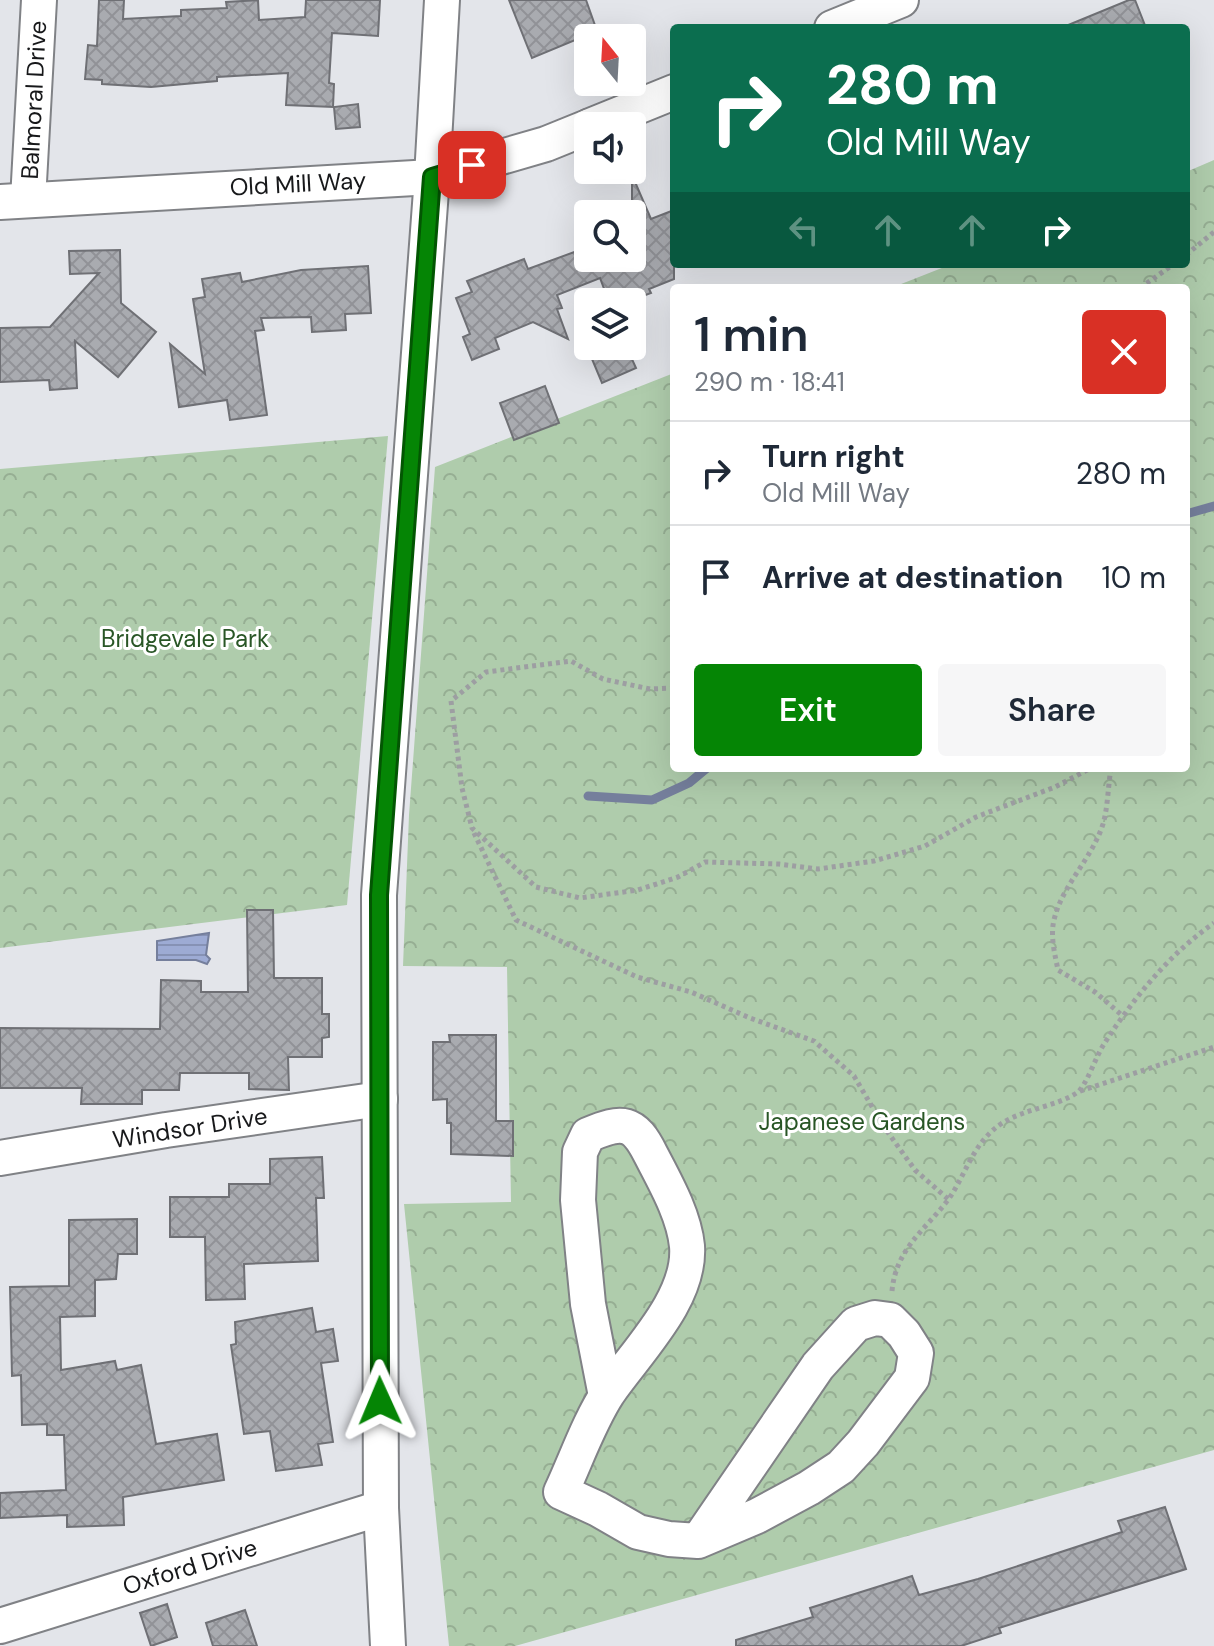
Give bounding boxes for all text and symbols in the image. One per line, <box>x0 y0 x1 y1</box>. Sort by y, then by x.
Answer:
street label: Balmoral Drive <box>14 20 53 180</box>
north arrow <box>574 24 646 96</box>
map controls <box>574 24 646 360</box>
text: 280 m <box>826 48 999 121</box>
icon: right <box>694 56 798 160</box>
button: sound <box>574 112 646 184</box>
text: Old Mill Way <box>826 119 1031 166</box>
pin <box>438 131 506 199</box>
icon: arrive <box>450 143 494 187</box>
street label: Old Mill Way <box>229 164 367 203</box>
button: search <box>574 200 646 272</box>
icon: left <box>782 208 826 252</box>
icon: ahead <box>866 208 910 252</box>
icon: ahead <box>950 208 994 252</box>
icon: right <box>1034 208 1078 252</box>
button: layers <box>574 288 646 360</box>
text: 1 min <box>694 303 809 366</box>
button: close <box>1082 310 1166 394</box>
text: 290 m · 18:41 <box>694 365 845 399</box>
text: Turn right <box>762 437 905 476</box>
icon: right <box>694 451 738 495</box>
text: 280 m <box>1076 454 1166 493</box>
text: Old Mill Way <box>762 476 910 510</box>
icon: arrive <box>694 555 738 599</box>
text: Arrive at destination <box>762 558 1063 597</box>
text: 10 m <box>1101 558 1166 597</box>
park label: Bridgevale Park <box>101 623 269 654</box>
button: Exit <box>694 664 922 756</box>
button: Share <box>938 664 1166 756</box>
street label: Windsor Drive <box>110 1100 269 1155</box>
park label: Japanese Gardens <box>759 1106 965 1137</box>
position arrow <box>338 1359 422 1443</box>
street label: Oxford Drive <box>119 1531 261 1602</box>

